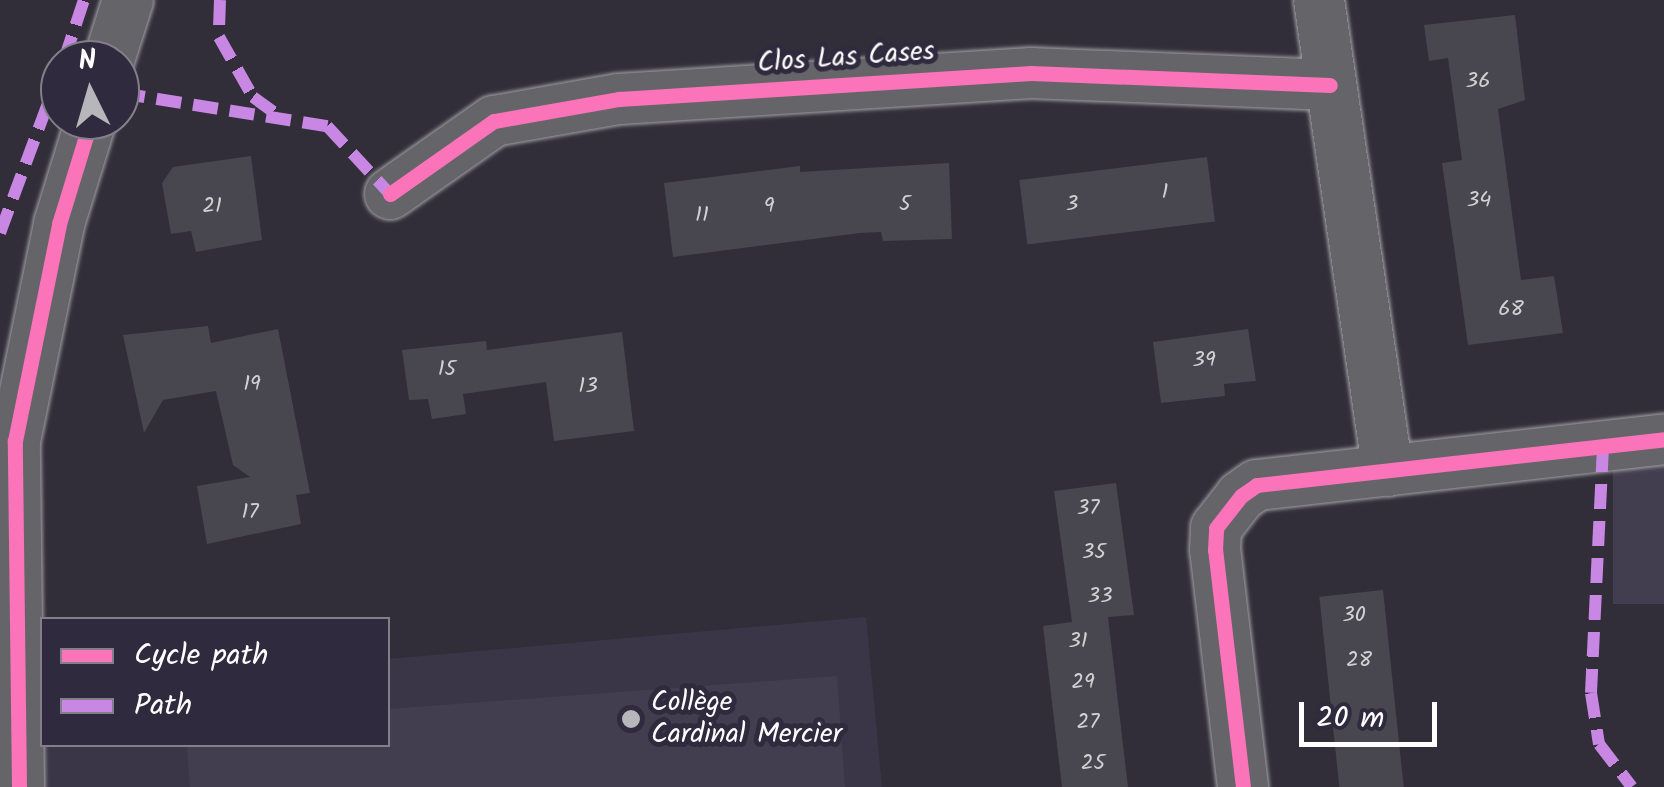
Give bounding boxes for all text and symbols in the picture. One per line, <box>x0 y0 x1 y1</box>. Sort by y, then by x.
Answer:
street label: Clos Las Cases <box>756 35 936 81</box>
text: N <box>77 38 98 85</box>
north arrow <box>40 40 140 140</box>
house number: 36 <box>1466 69 1490 95</box>
house number: 1 <box>1162 180 1168 206</box>
house number: 34 <box>1467 188 1491 214</box>
house number: 5 <box>899 192 911 218</box>
house number: 3 <box>1066 192 1078 218</box>
house number: 21 <box>202 194 222 220</box>
house number: 9 <box>764 194 774 220</box>
house number: 11 <box>695 203 709 229</box>
house number: 68 <box>1498 297 1524 323</box>
house number: 39 <box>1192 348 1216 374</box>
house number: 15 <box>438 357 456 383</box>
house number: 19 <box>243 372 261 398</box>
house number: 13 <box>578 374 598 400</box>
house number: 37 <box>1077 496 1099 522</box>
house number: 17 <box>241 500 259 526</box>
house number: 35 <box>1082 540 1106 566</box>
house number: 33 <box>1087 584 1113 610</box>
house number: 30 <box>1342 603 1366 629</box>
legend <box>40 617 390 747</box>
house number: 31 <box>1068 629 1088 655</box>
text: Cycle path <box>134 632 268 680</box>
house number: 28 <box>1346 648 1372 674</box>
house number: 29 <box>1071 670 1095 696</box>
text: Path <box>134 682 192 730</box>
scale bar <box>1304 682 1442 744</box>
place label: Collège Cardinal Mercier <box>651 686 842 752</box>
text: 20 m <box>1316 695 1384 743</box>
marker: Collège Cardinal Mercier <box>620 708 642 730</box>
house number: 27 <box>1077 710 1099 736</box>
house number: 25 <box>1081 751 1105 777</box>

